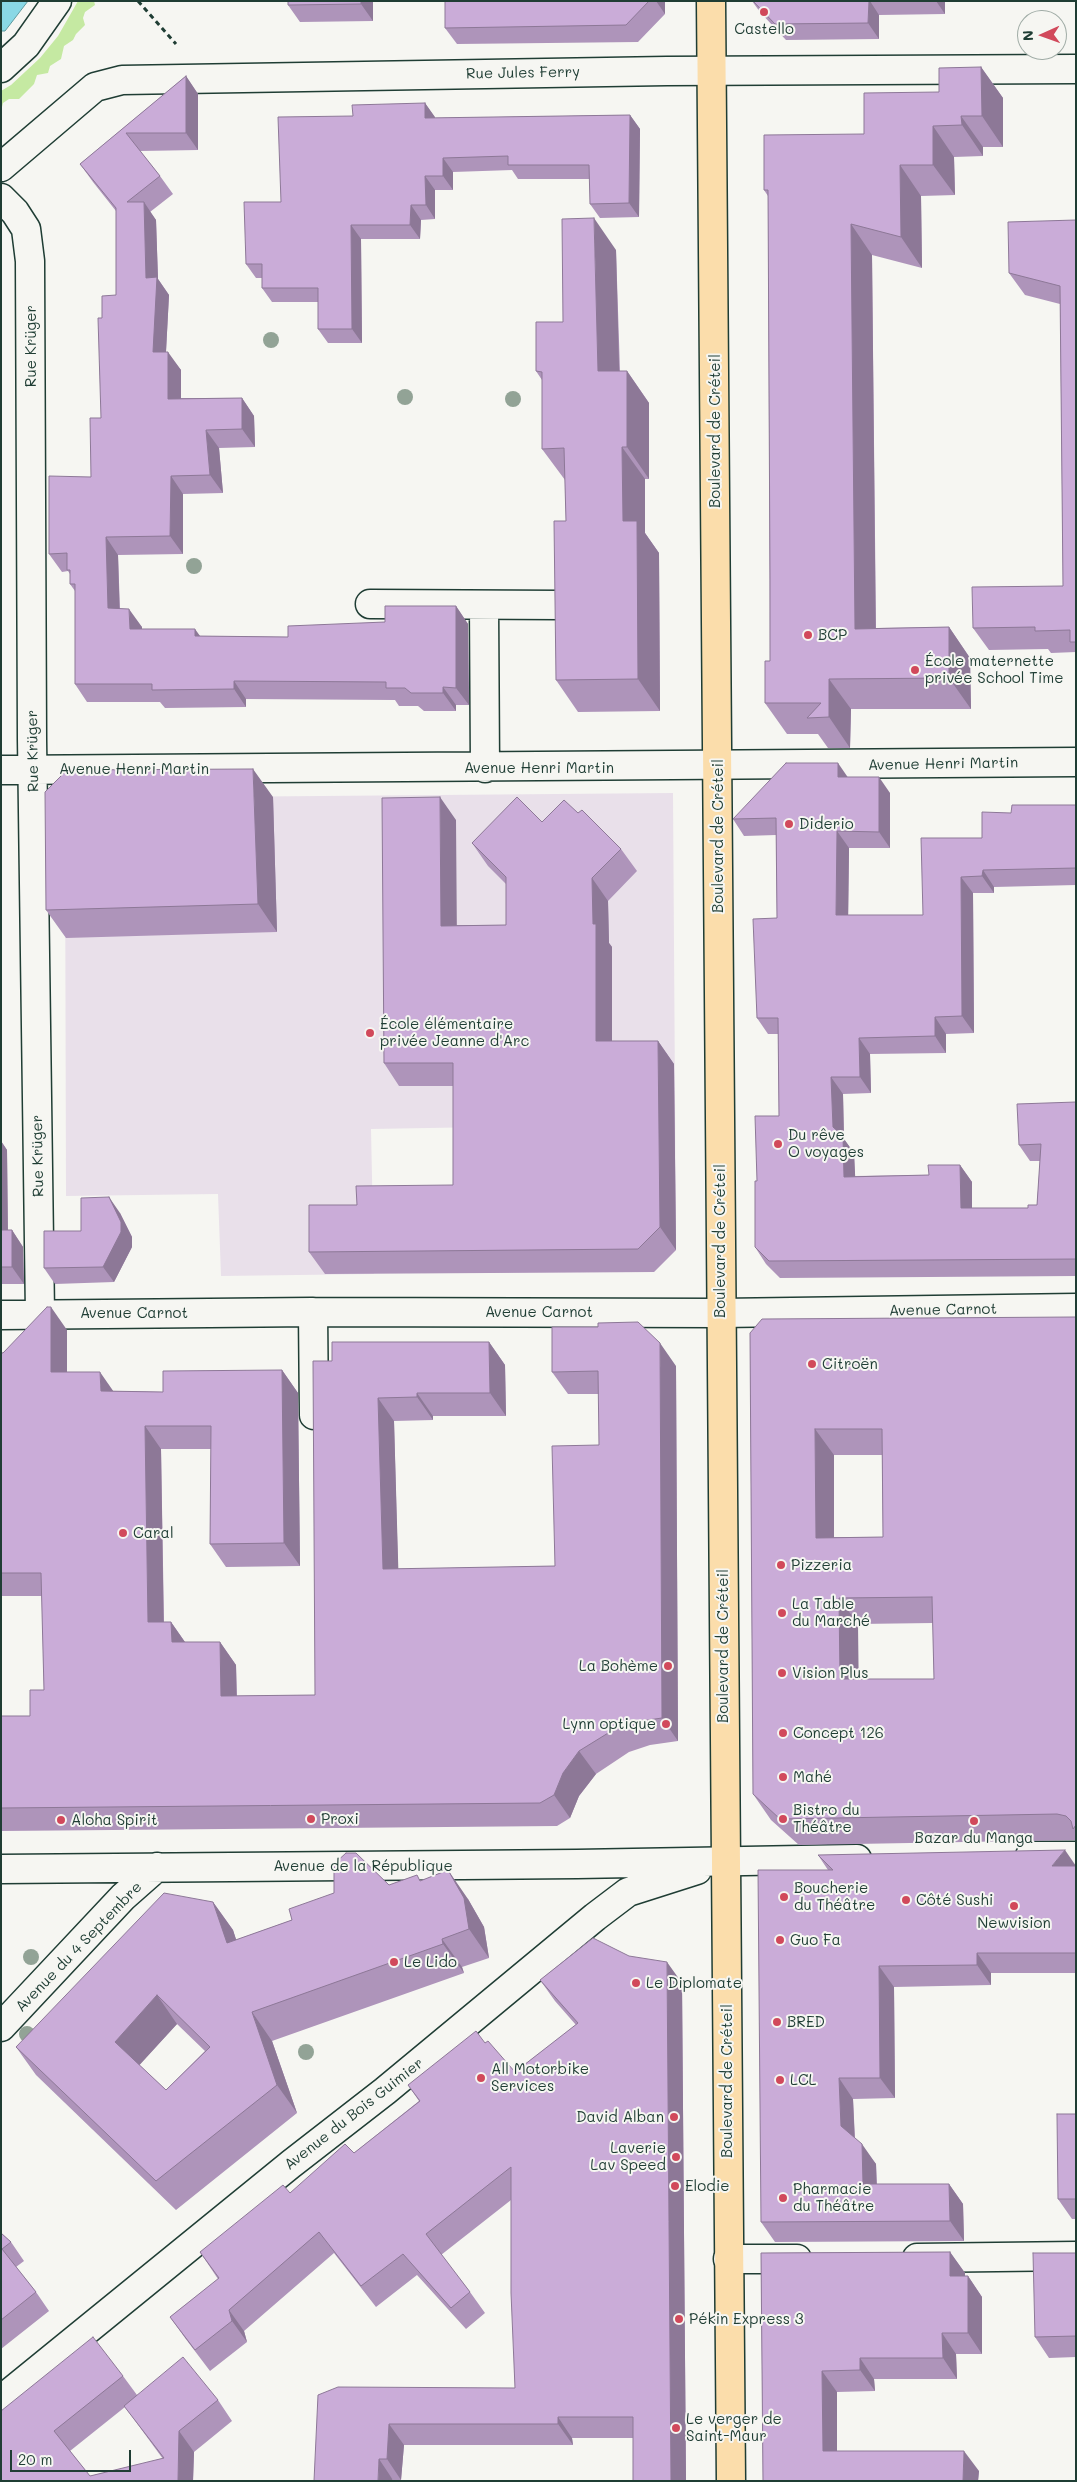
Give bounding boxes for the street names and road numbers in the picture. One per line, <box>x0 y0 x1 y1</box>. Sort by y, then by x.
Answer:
street label: Rue Jules Ferry <box>466 63 580 83</box>
street label: Rue Krüger <box>22 305 40 387</box>
street label: Boulevard de Créteil <box>706 354 724 508</box>
street label: Rue Krüger <box>23 710 43 792</box>
street label: Avenue Henri Martin <box>868 754 1018 774</box>
street label: Avenue Henri Martin <box>464 759 614 777</box>
street label: Boulevard de Créteil <box>709 759 727 913</box>
street label: Avenue Henri Martin <box>59 760 209 778</box>
street label: Rue Krüger <box>28 1115 48 1197</box>
street label: Boulevard de Créteil <box>711 1164 729 1318</box>
street label: Avenue Carnot <box>889 1300 997 1320</box>
street label: Avenue Carnot <box>485 1303 593 1321</box>
street label: Avenue Carnot <box>80 1304 188 1322</box>
street label: Boulevard de Créteil <box>714 1569 732 1723</box>
street label: Avenue de la République <box>273 1857 453 1875</box>
street label: Avenue du 4 Septembre <box>12 1878 146 2016</box>
street label: Boulevard de Créteil <box>718 2004 736 2158</box>
street label: Avenue du Bois Guimier <box>281 2054 427 2174</box>

